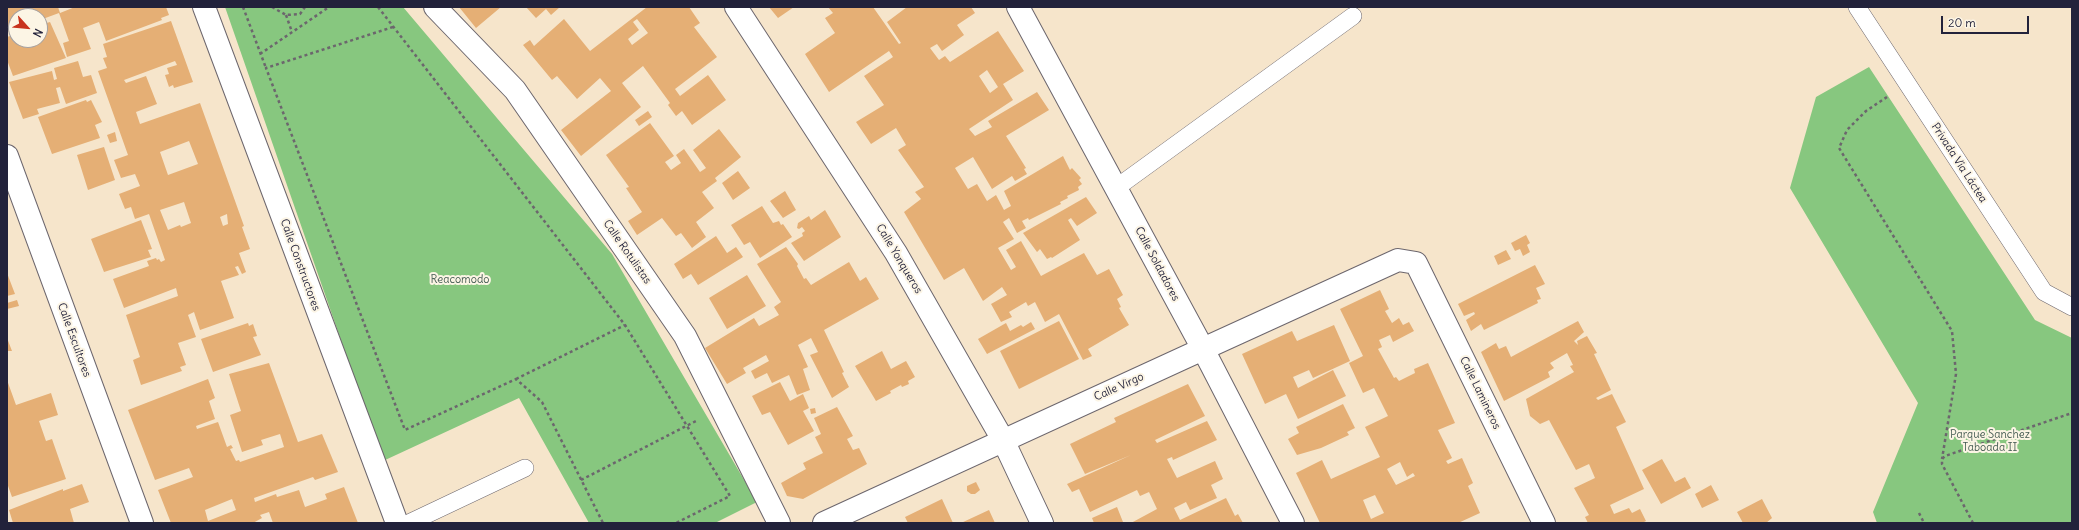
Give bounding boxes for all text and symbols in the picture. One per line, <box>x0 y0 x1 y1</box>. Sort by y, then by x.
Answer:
north arrow <box>8 8 48 48</box>
scale bar <box>1943 8 2031 34</box>
text: 20 m <box>1948 15 1976 30</box>
text: N <box>30 26 46 40</box>
street label: Privada Vía Láctea <box>1928 121 1990 205</box>
street label: Calle Constructores <box>277 217 323 313</box>
street label: Calle Rotulistas <box>600 218 654 286</box>
street label: Calle Yonqueros <box>873 222 925 296</box>
street label: Calle Soldadores <box>1132 225 1182 303</box>
park label: Reacomodo <box>430 273 490 287</box>
street label: Calle Escultores <box>54 301 94 379</box>
street label: Calle Lamineros <box>1457 355 1503 431</box>
street label: Calle Virgo <box>1092 370 1146 404</box>
park label: Parque Sanchez Taboada II <box>1950 428 2030 454</box>

